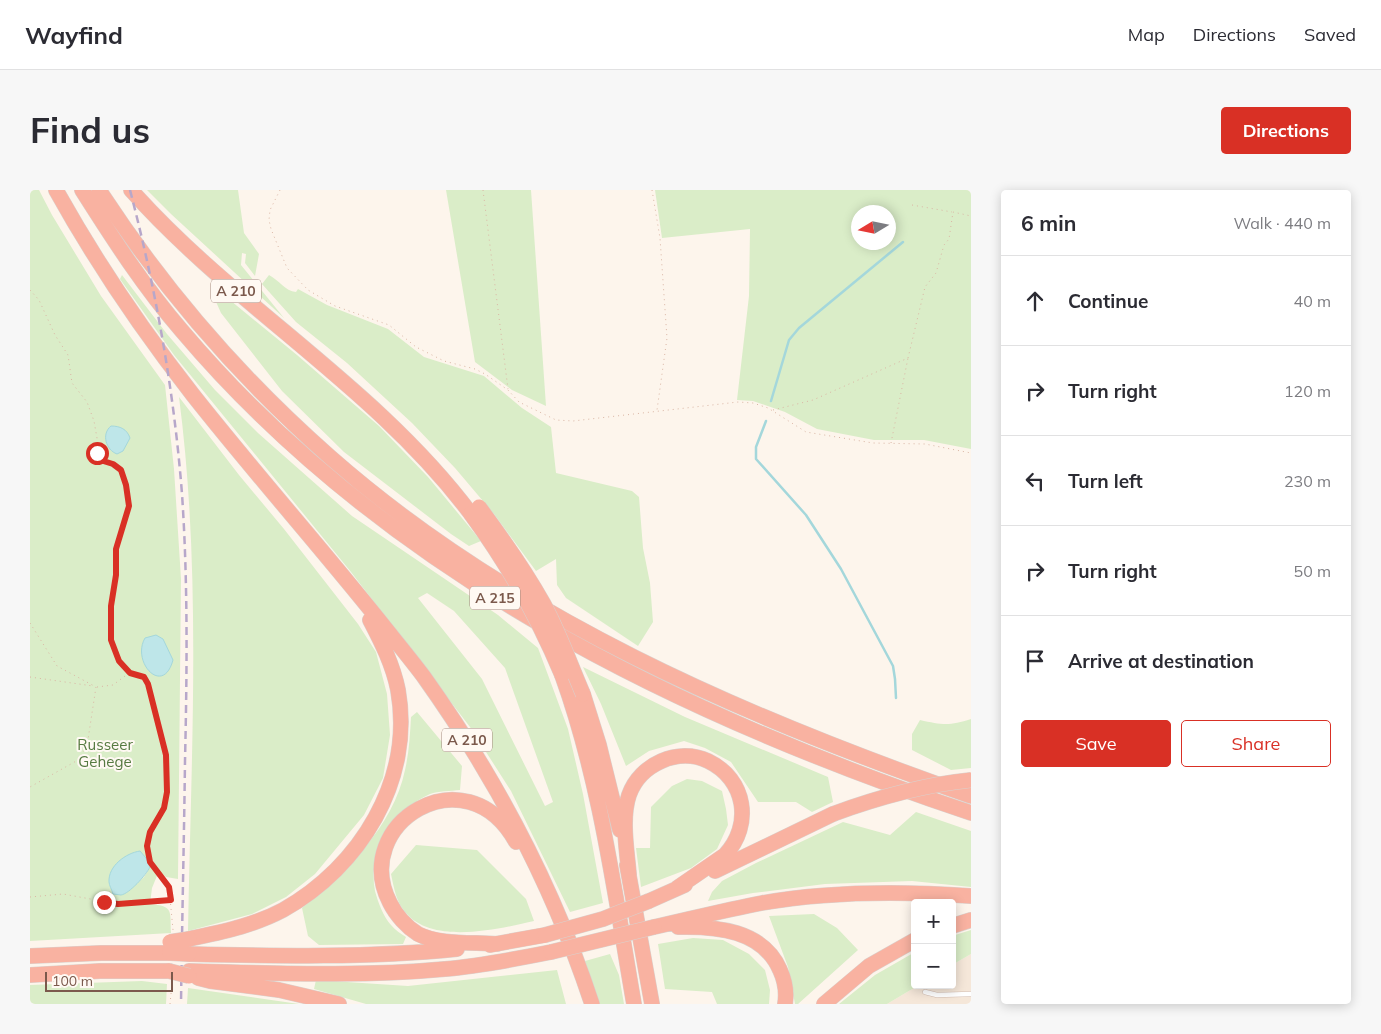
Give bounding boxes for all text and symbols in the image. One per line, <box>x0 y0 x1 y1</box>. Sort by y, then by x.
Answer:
text: Wayfind <box>25 20 123 50</box>
text: Map <box>1128 23 1165 46</box>
text: Directions <box>1193 23 1276 46</box>
text: Saved <box>1304 23 1356 46</box>
button: Directions <box>1221 107 1351 154</box>
text: Find us <box>30 108 150 152</box>
north arrow <box>851 205 896 250</box>
text: 6 min <box>1021 210 1076 236</box>
text: Walk · 440 m <box>1233 213 1331 233</box>
road number: A 210 <box>211 280 261 302</box>
icon: ahead <box>1021 287 1049 315</box>
text: Continue <box>1068 289 1148 313</box>
text: 40 m <box>1294 291 1331 311</box>
icon: right <box>1021 377 1049 405</box>
text: Turn right <box>1068 379 1157 403</box>
text: 120 m <box>1284 381 1331 401</box>
route start <box>86 442 109 465</box>
icon: left <box>1021 467 1049 495</box>
text: Turn left <box>1068 469 1143 493</box>
text: 230 m <box>1284 471 1331 491</box>
icon: right <box>1021 557 1049 585</box>
text: Turn right <box>1068 559 1157 583</box>
text: 50 m <box>1294 561 1331 581</box>
road number: A 215 <box>470 586 520 609</box>
icon: arrive <box>1021 647 1049 675</box>
text: Arrive at destination <box>1068 649 1254 673</box>
button: Save <box>1021 720 1171 767</box>
button: Share <box>1181 720 1331 767</box>
road number: A 210 <box>442 728 492 752</box>
park label: Russeer Gehege <box>77 735 133 771</box>
route end <box>93 891 116 914</box>
map controls <box>911 899 956 989</box>
button: + <box>911 899 956 944</box>
button: − <box>911 944 956 989</box>
scale bar <box>45 969 172 992</box>
text: 100 m <box>52 972 93 990</box>

